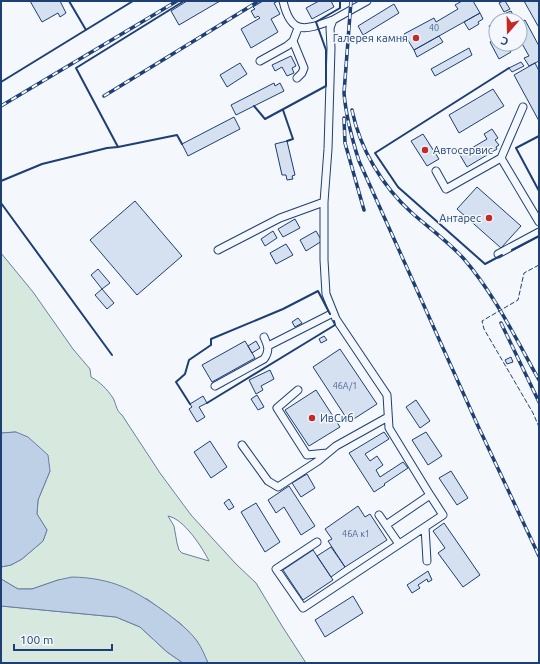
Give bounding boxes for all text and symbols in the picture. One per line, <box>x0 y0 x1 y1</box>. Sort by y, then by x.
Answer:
north arrow <box>488 12 528 52</box>
house number: 40 <box>429 23 439 33</box>
place label: Галерея камня <box>333 32 408 44</box>
marker: Галерея камня <box>411 33 421 43</box>
text: С <box>499 35 510 48</box>
place label: Автосервис <box>433 144 493 156</box>
marker: Автосервис <box>420 145 430 155</box>
place label: Антарес <box>439 212 481 224</box>
marker: Антарес <box>484 213 494 223</box>
house number: 46А/1 <box>333 381 357 391</box>
place label: ИвСиб <box>320 412 354 424</box>
marker: ИвСиб <box>307 413 317 423</box>
house number: 46А к1 <box>342 529 370 539</box>
scale bar <box>14 626 112 652</box>
text: 100 m <box>20 633 53 646</box>

